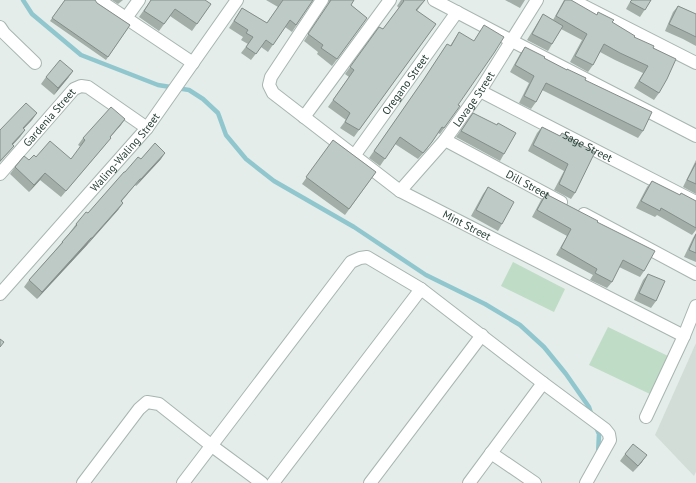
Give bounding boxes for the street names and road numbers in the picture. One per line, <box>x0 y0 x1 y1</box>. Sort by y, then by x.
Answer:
street label: Oregano Street <box>379 51 432 117</box>
street label: Lovage Street <box>450 69 498 130</box>
street label: Gardenia Street <box>20 85 79 150</box>
street label: Waling-Waling Street <box>87 110 163 194</box>
street label: Sage Street <box>560 128 615 165</box>
street label: Dill Street <box>504 167 552 202</box>
street label: Mint Street <box>440 207 494 243</box>

